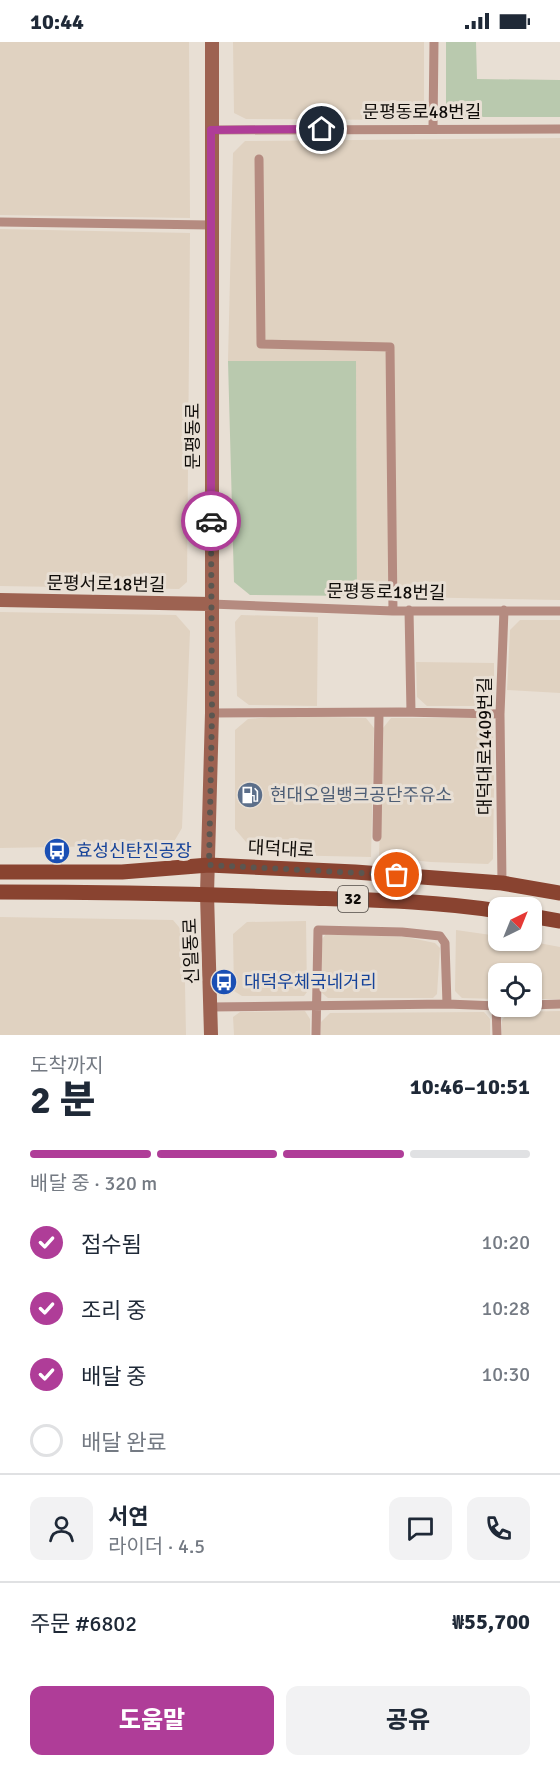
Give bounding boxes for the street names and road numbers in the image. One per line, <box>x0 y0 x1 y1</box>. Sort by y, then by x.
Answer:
street label: 문평동로48번길 <box>363 101 481 123</box>
street label: 문평동로 <box>182 403 204 469</box>
street label: 문평서로18번길 <box>46 572 166 596</box>
street label: 문평동로18번길 <box>326 580 446 604</box>
street label: 대덕대로1409번길 <box>474 677 496 815</box>
street label: 대덕대로 <box>247 836 315 862</box>
road number: 32 <box>338 886 368 912</box>
street label: 신일동로 <box>179 918 203 984</box>

